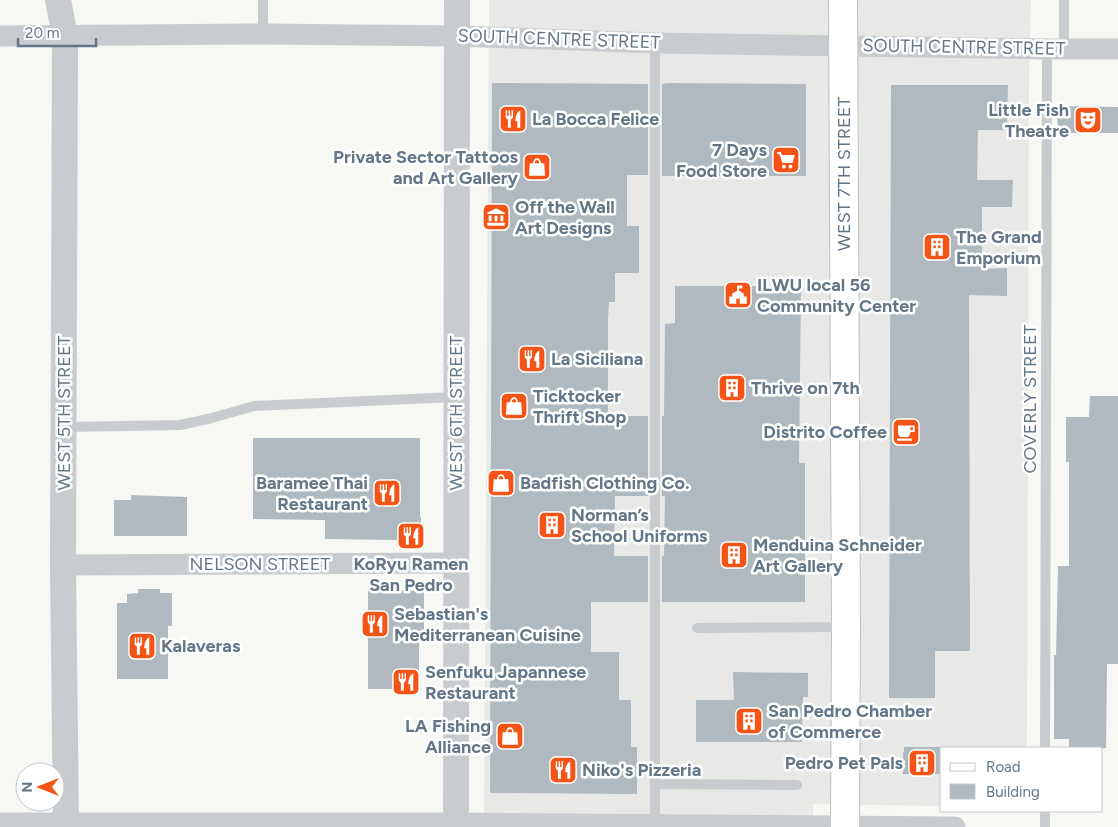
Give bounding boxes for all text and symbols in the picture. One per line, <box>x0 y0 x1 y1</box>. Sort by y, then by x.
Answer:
scale bar <box>18 15 95 47</box>
text: 20 m <box>25 24 59 42</box>
street label: SOUTH CENTRE STREET <box>457 24 661 54</box>
street label: SOUTH CENTRE STREET <box>862 34 1066 60</box>
street label: WEST 7TH STREET <box>833 97 855 251</box>
place label: Little Fish Theatre <box>988 99 1069 142</box>
restaurant icon: La Bocca Felice <box>498 104 528 134</box>
theatre icon: Little Fish Theatre <box>1073 105 1103 135</box>
place label: La Bocca Felice <box>532 108 659 130</box>
place label: 7 Days Food Store <box>676 139 768 182</box>
supermarket icon: 7 Days Food Store <box>771 145 801 175</box>
place label: Private Sector Tattoos and Art Gallery <box>333 146 519 189</box>
shop icon: Private Sector Tattoos and Art Gallery <box>522 152 552 182</box>
place label: Off the Wall Art Designs <box>515 196 615 239</box>
museum icon: Off the Wall Art Designs <box>481 202 511 232</box>
place label: The Grand Emporium <box>956 226 1042 269</box>
building icon: The Grand Emporium <box>922 232 952 262</box>
place label: ILWU local 56 Community Center <box>757 274 916 317</box>
public building icon: ILWU local 56 Community Center <box>723 280 753 310</box>
street label: COVERLY STREET <box>1019 324 1041 474</box>
street label: WEST 5TH STREET <box>53 335 75 491</box>
street label: WEST 6TH STREET <box>445 335 467 490</box>
restaurant icon: La Siciliana <box>517 344 547 374</box>
place label: La Siciliana <box>551 348 643 370</box>
building icon: Thrive on 7th <box>717 373 747 403</box>
place label: Thrive on 7th <box>751 377 860 399</box>
place label: Ticktocker Thrift Shop <box>533 385 627 428</box>
shop icon: Ticktocker Thrift Shop <box>499 391 529 421</box>
cafe icon: Distrito Coffee <box>891 417 921 447</box>
place label: Distrito Coffee <box>763 421 887 443</box>
shop icon: Badfish Clothing Co. <box>486 468 516 498</box>
place label: Baramee Thai Restaurant <box>256 472 368 515</box>
place label: Badfish Clothing Co. <box>520 472 690 494</box>
restaurant icon: Baramee Thai Restaurant <box>372 478 402 508</box>
place label: Norman’s School Uniforms <box>571 504 708 547</box>
building icon: Norman’s School Uniforms <box>537 510 567 540</box>
restaurant icon: KoRyu Ramen San Pedro <box>396 521 426 551</box>
place label: Menduina Schneider Art Gallery <box>753 534 922 577</box>
building icon: Menduina Schneider Art Gallery <box>719 540 749 570</box>
street label: NELSON STREET <box>190 553 330 575</box>
place label: KoRyu Ramen San Pedro <box>353 553 469 596</box>
place label: Sebastian's Mediterranean Cuisine <box>394 603 581 646</box>
restaurant icon: Sebastian's Mediterranean Cuisine <box>360 609 390 639</box>
restaurant icon: Kalaveras <box>127 631 157 661</box>
place label: Kalaveras <box>161 635 241 657</box>
place label: Senfuku Japannese Restaurant <box>425 661 586 704</box>
restaurant icon: Senfuku Japannese Restaurant <box>391 667 421 697</box>
place label: San Pedro Chamber of Commerce <box>768 700 932 743</box>
building icon: San Pedro Chamber of Commerce <box>734 706 764 736</box>
place label: LA Fishing Alliance <box>405 715 491 758</box>
shop icon: LA Fishing Alliance <box>495 721 525 751</box>
legend <box>940 747 1103 812</box>
building icon: Pedro Pet Pals <box>907 748 937 778</box>
place label: Pedro Pet Pals <box>785 752 904 774</box>
restaurant icon: Niko's Pizzeria <box>548 755 578 785</box>
text: Road <box>986 758 1021 776</box>
place label: Niko's Pizzeria <box>582 759 701 781</box>
north arrow <box>15 762 65 812</box>
text: N <box>19 782 36 792</box>
text: Building <box>986 783 1040 801</box>

